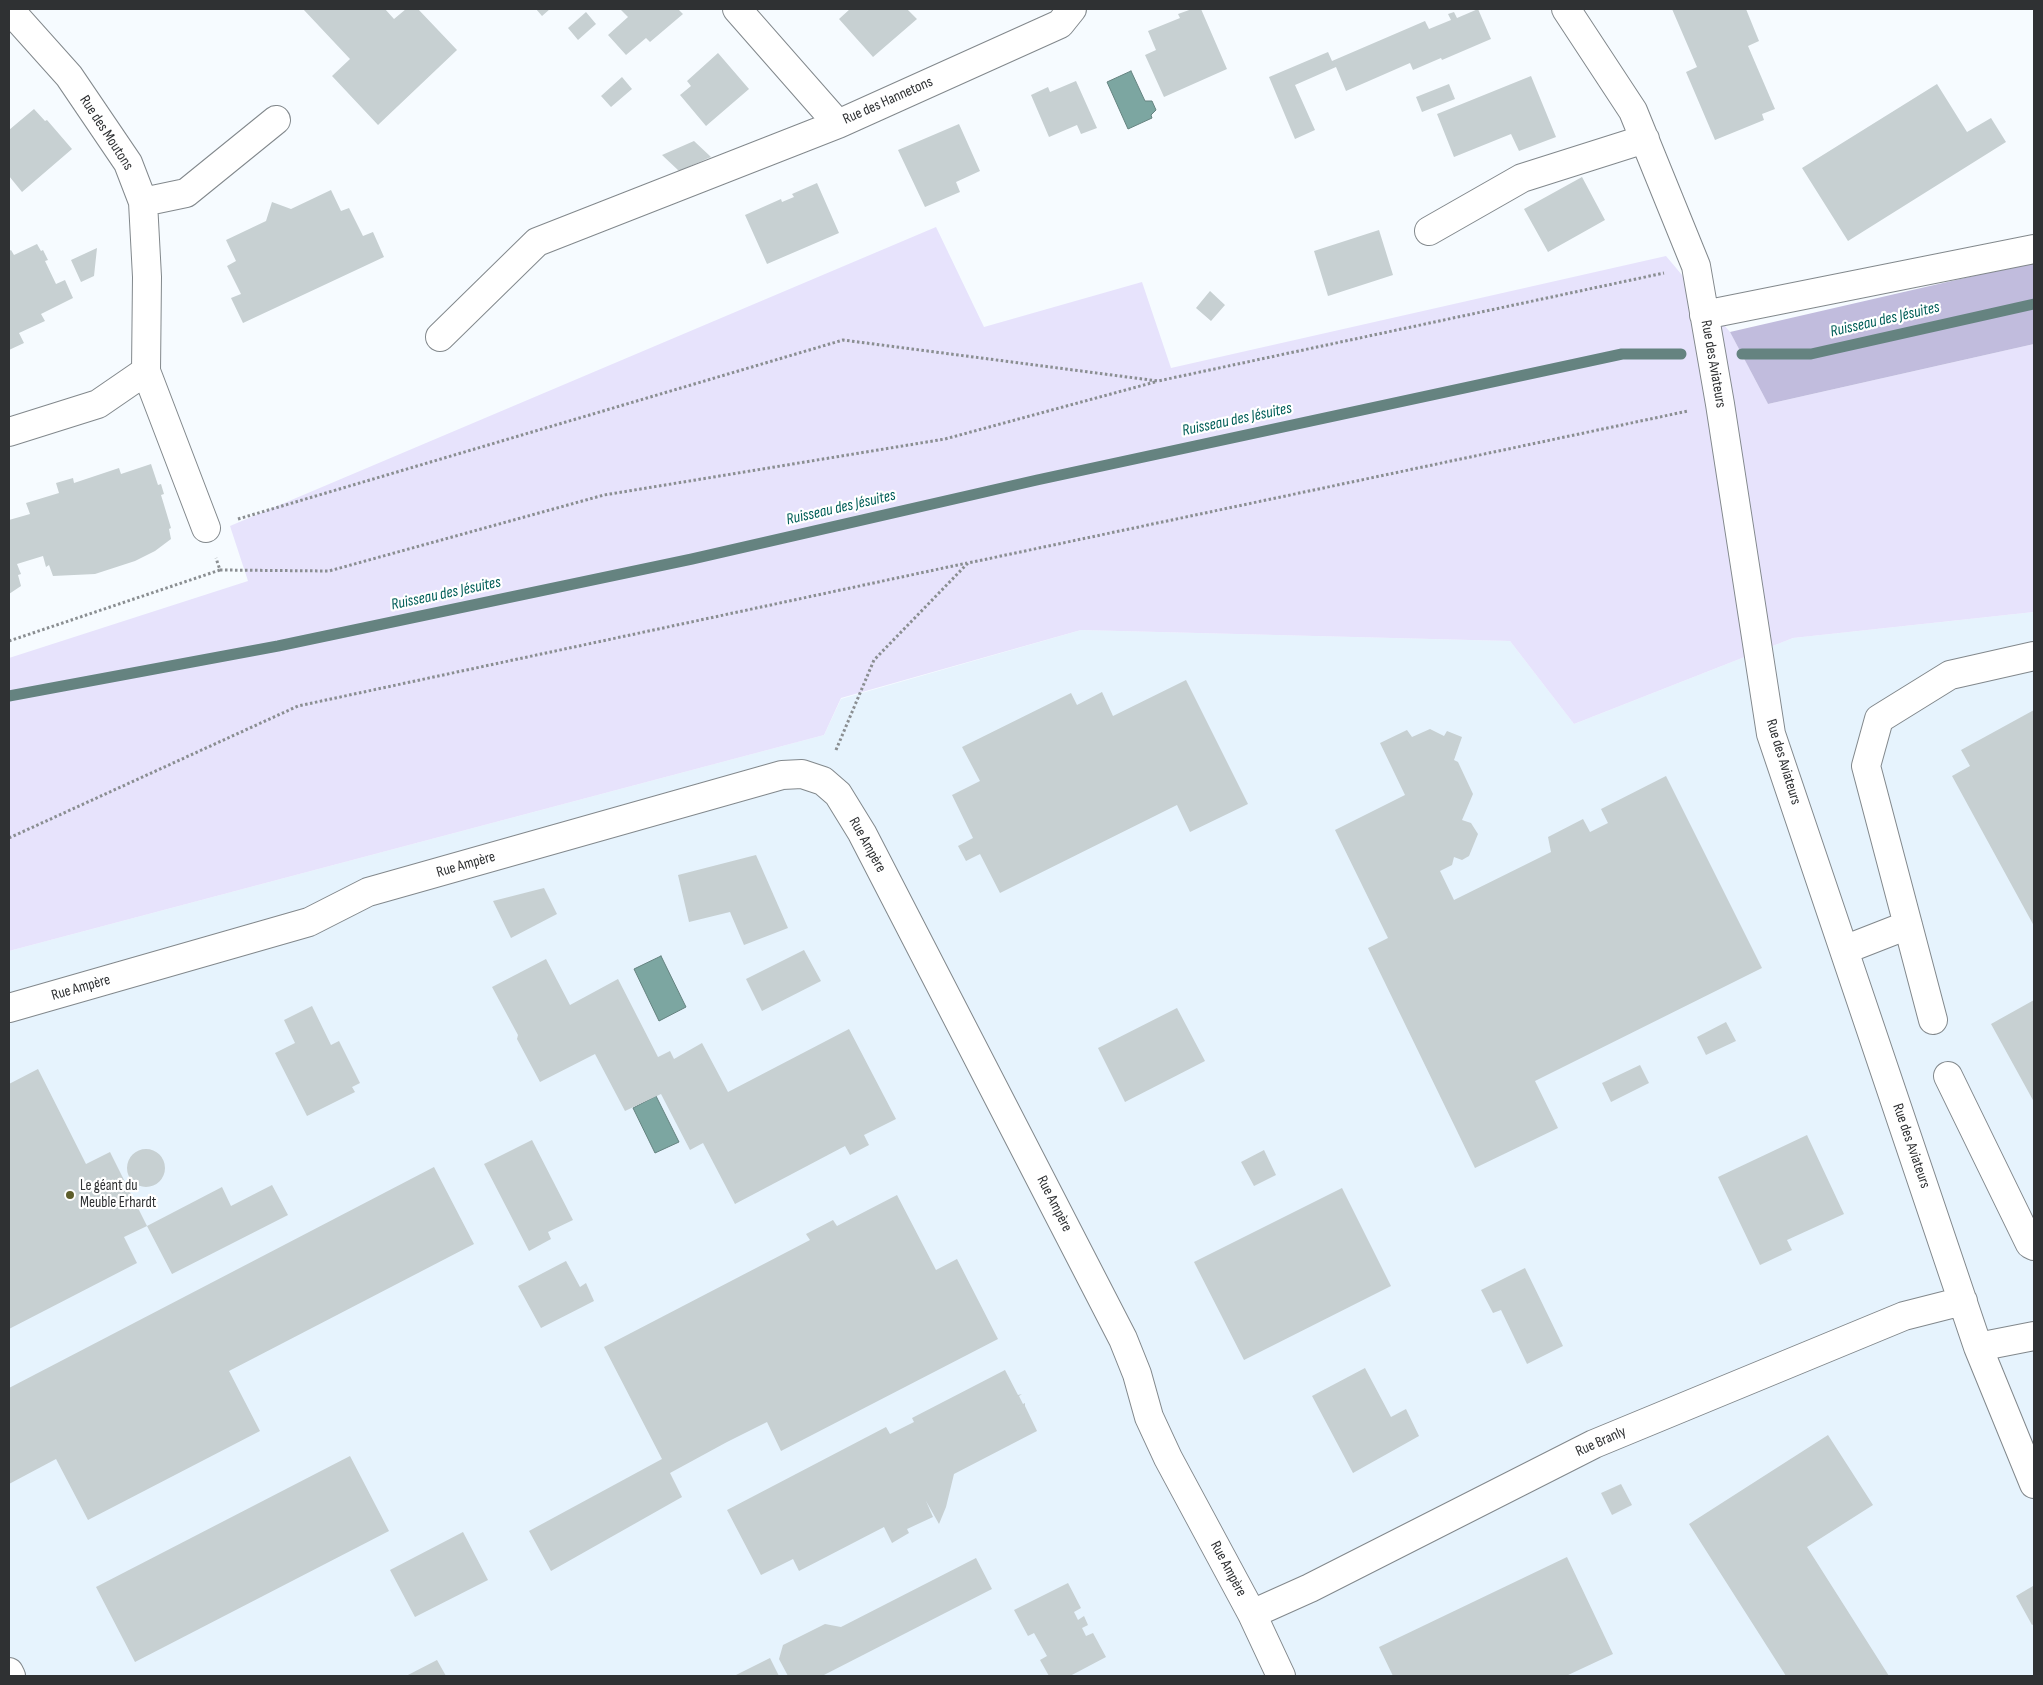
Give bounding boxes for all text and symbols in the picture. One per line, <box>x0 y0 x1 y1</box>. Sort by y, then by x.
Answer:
street label: Rue des Hannetons <box>840 73 936 129</box>
street label: Rue des Moutons <box>75 92 137 174</box>
water label: Ruisseau des Jésuites <box>1828 298 1942 342</box>
street label: Rue des Aviateurs <box>1696 319 1730 409</box>
water label: Ruisseau des Jésuites <box>1180 399 1294 441</box>
water label: Ruisseau des Jésuites <box>784 486 898 530</box>
water label: Ruisseau des Jésuites <box>389 573 503 615</box>
street label: Rue des Aviateurs <box>1761 717 1805 807</box>
street label: Rue Ampère <box>845 814 889 876</box>
street label: Rue Ampère <box>435 848 497 882</box>
street label: Rue Ampère <box>50 971 112 1005</box>
street label: Rue des Aviateurs <box>1888 1101 1934 1191</box>
street label: Rue Ampère <box>1032 1173 1076 1235</box>
place label: Le géant du Meuble Erhardt <box>80 1177 156 1212</box>
marker: Le géant du Meuble Erhardt <box>64 1189 76 1201</box>
street label: Rue Branly <box>1573 1423 1629 1461</box>
street label: Rue Ampère <box>1206 1538 1250 1600</box>

